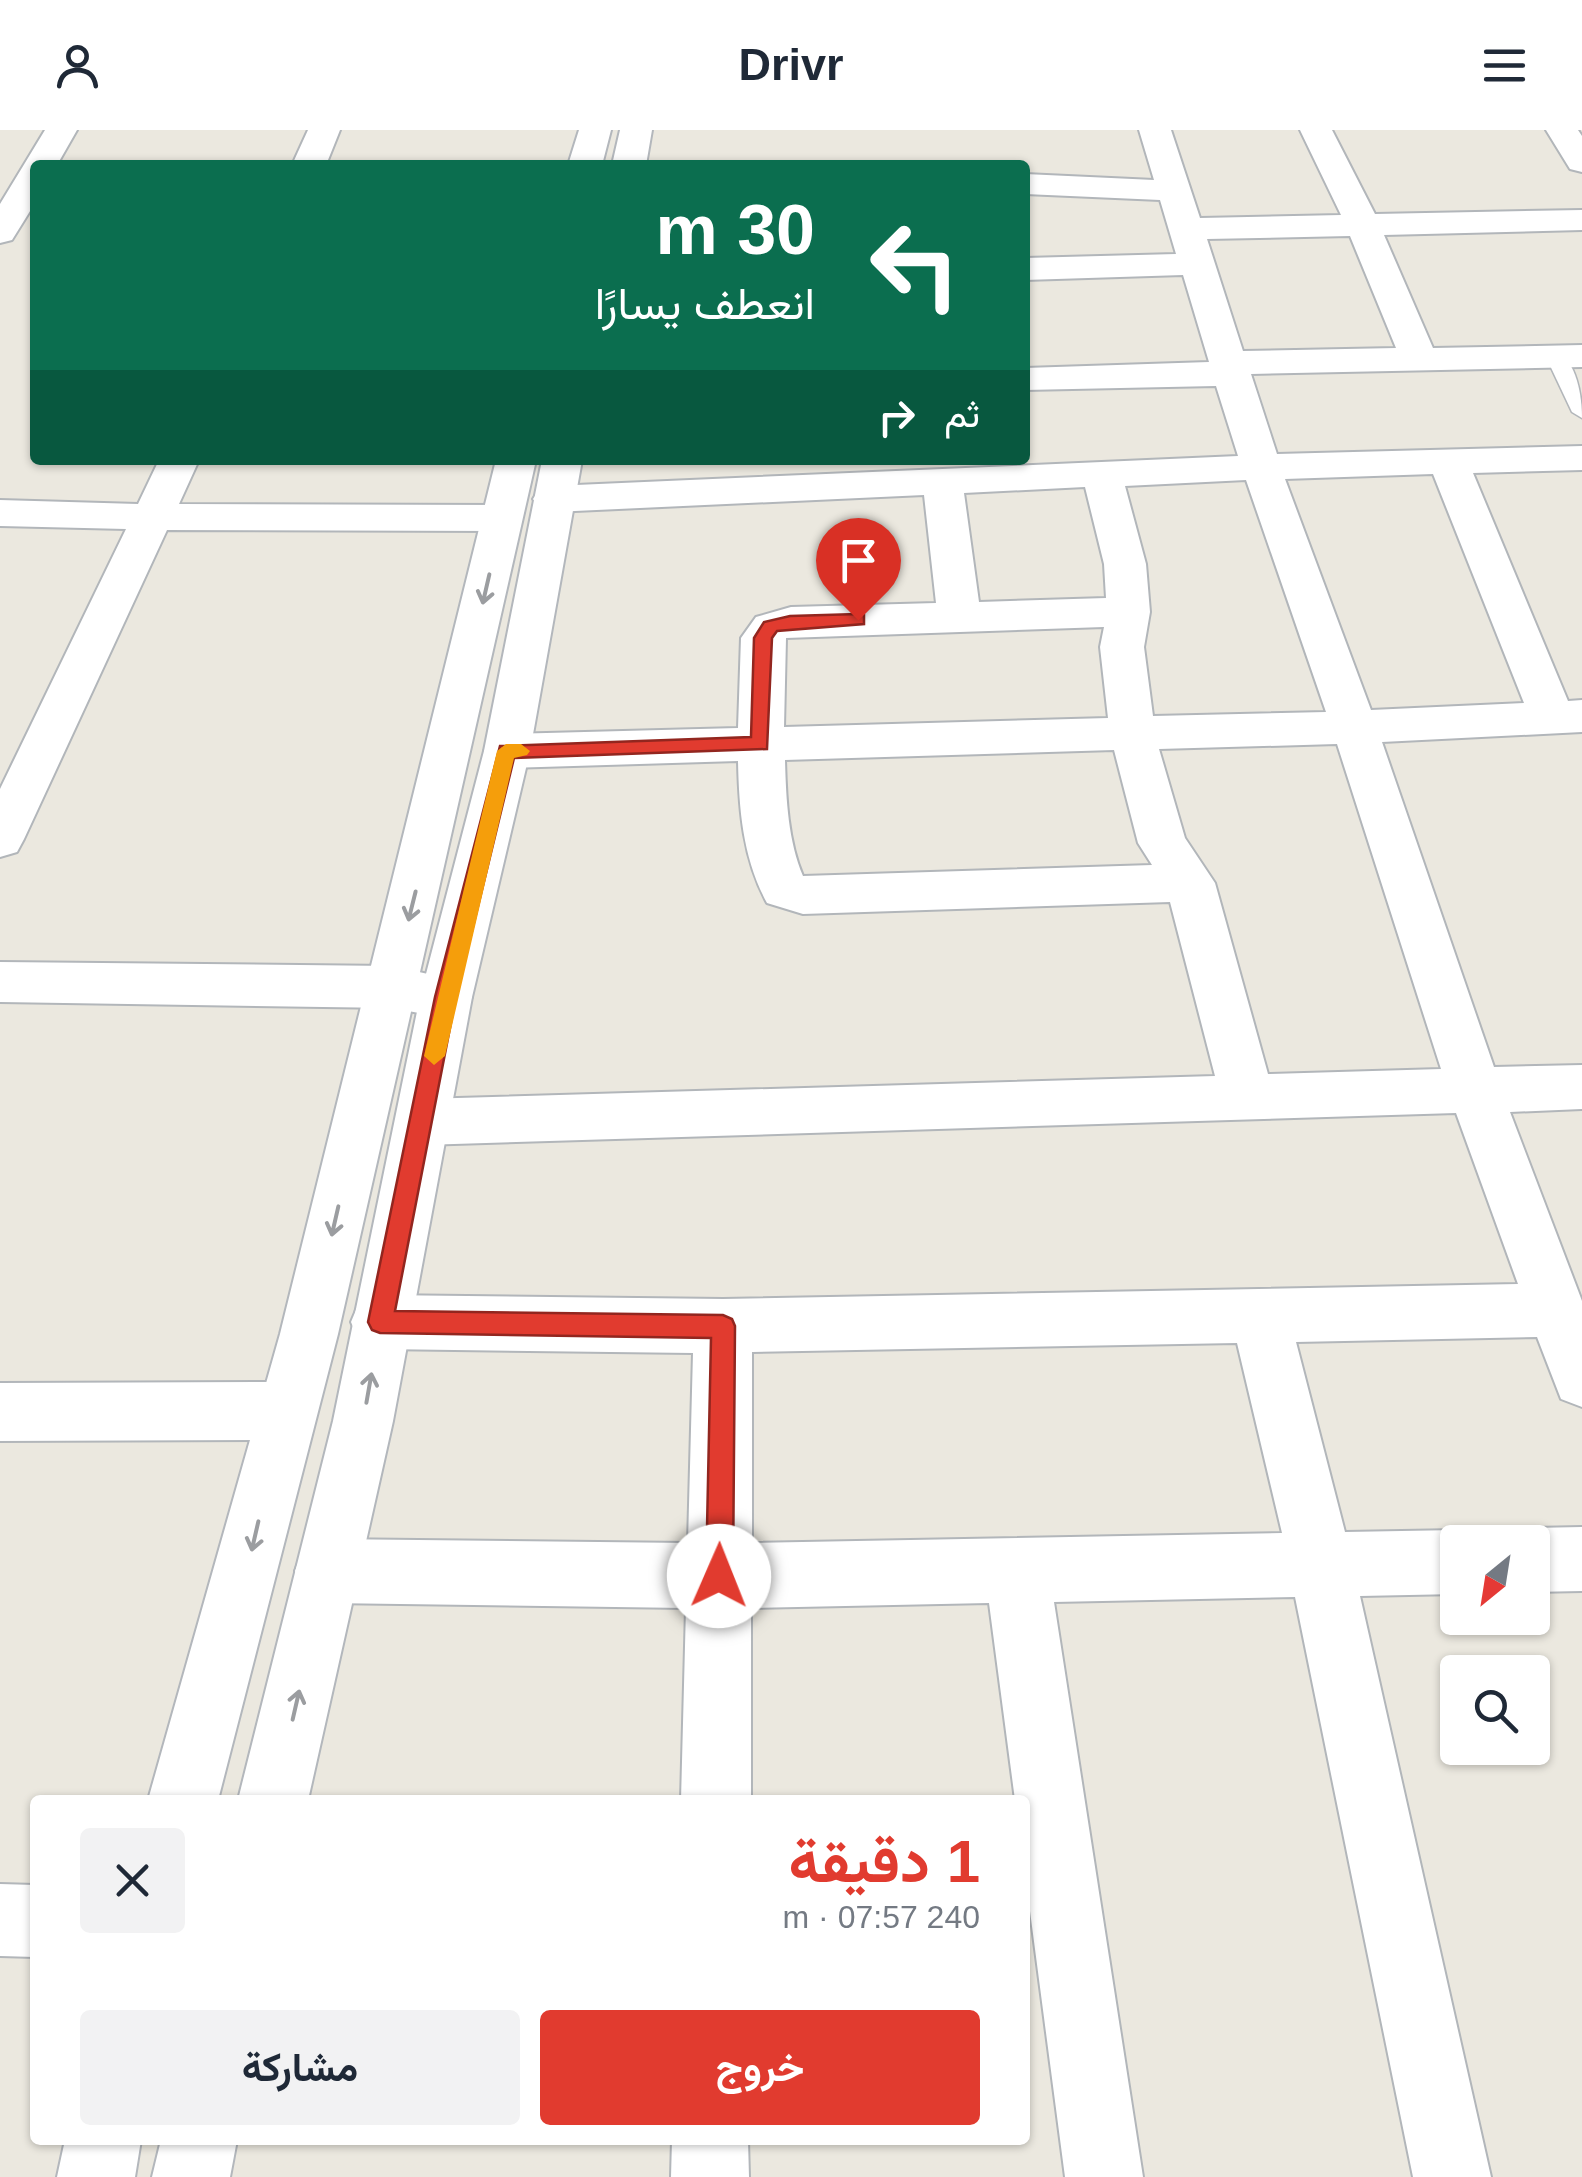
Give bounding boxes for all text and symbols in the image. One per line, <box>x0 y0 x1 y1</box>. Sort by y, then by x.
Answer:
icon: person <box>50 38 105 93</box>
icon: menu <box>1477 38 1532 93</box>
text: Drivr <box>738 39 844 90</box>
text: 30 m <box>655 191 815 269</box>
icon: left <box>850 200 980 330</box>
text: انعطف يسارًا <box>595 278 815 329</box>
icon: right <box>869 390 924 445</box>
text: ثم <box>944 393 980 435</box>
pin <box>816 518 901 621</box>
icon: arrive <box>831 533 886 588</box>
one-way arrow <box>476 572 494 604</box>
one-way arrow <box>402 889 420 921</box>
one-way arrow <box>325 1204 343 1236</box>
one-way arrow <box>360 1373 379 1405</box>
one-way arrow <box>245 1519 263 1551</box>
position arrow <box>667 1524 771 1628</box>
north arrow <box>1440 1525 1550 1635</box>
map controls <box>1440 1525 1550 1765</box>
button: search <box>1440 1655 1550 1765</box>
one-way arrow <box>288 1690 306 1722</box>
button: close <box>80 1828 185 1933</box>
text: 1 دقيقة <box>788 1828 980 1895</box>
text: 240 m · 07:57 <box>783 1899 980 1935</box>
button: مشاركة <box>80 2010 520 2125</box>
button: خروج <box>540 2010 980 2125</box>

